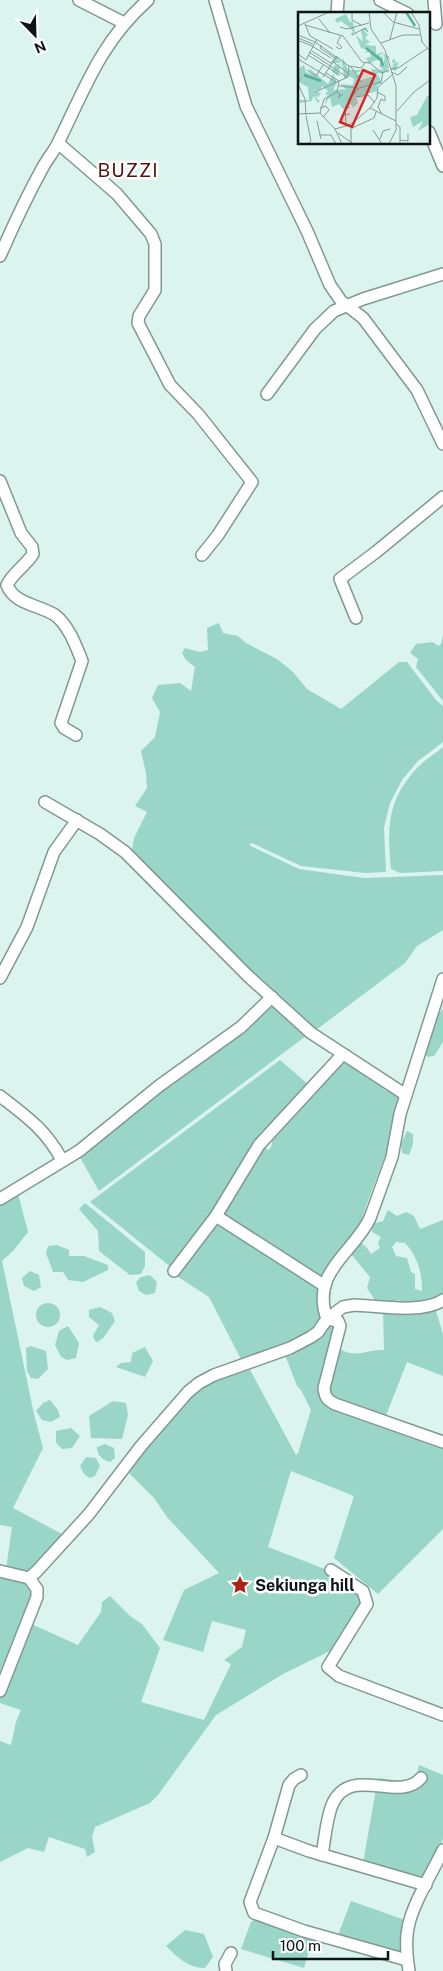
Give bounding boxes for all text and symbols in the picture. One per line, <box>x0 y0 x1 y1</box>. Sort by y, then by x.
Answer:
north arrow <box>10 10 60 60</box>
inset map <box>298 12 430 145</box>
text: N <box>32 37 48 56</box>
district label: BUZZI <box>97 159 159 181</box>
place icon: Sekiunga hill <box>229 1574 251 1596</box>
place label: Sekiunga hill <box>255 1576 354 1595</box>
scale bar <box>273 1928 388 1960</box>
text: 100 m <box>280 1937 321 1954</box>

